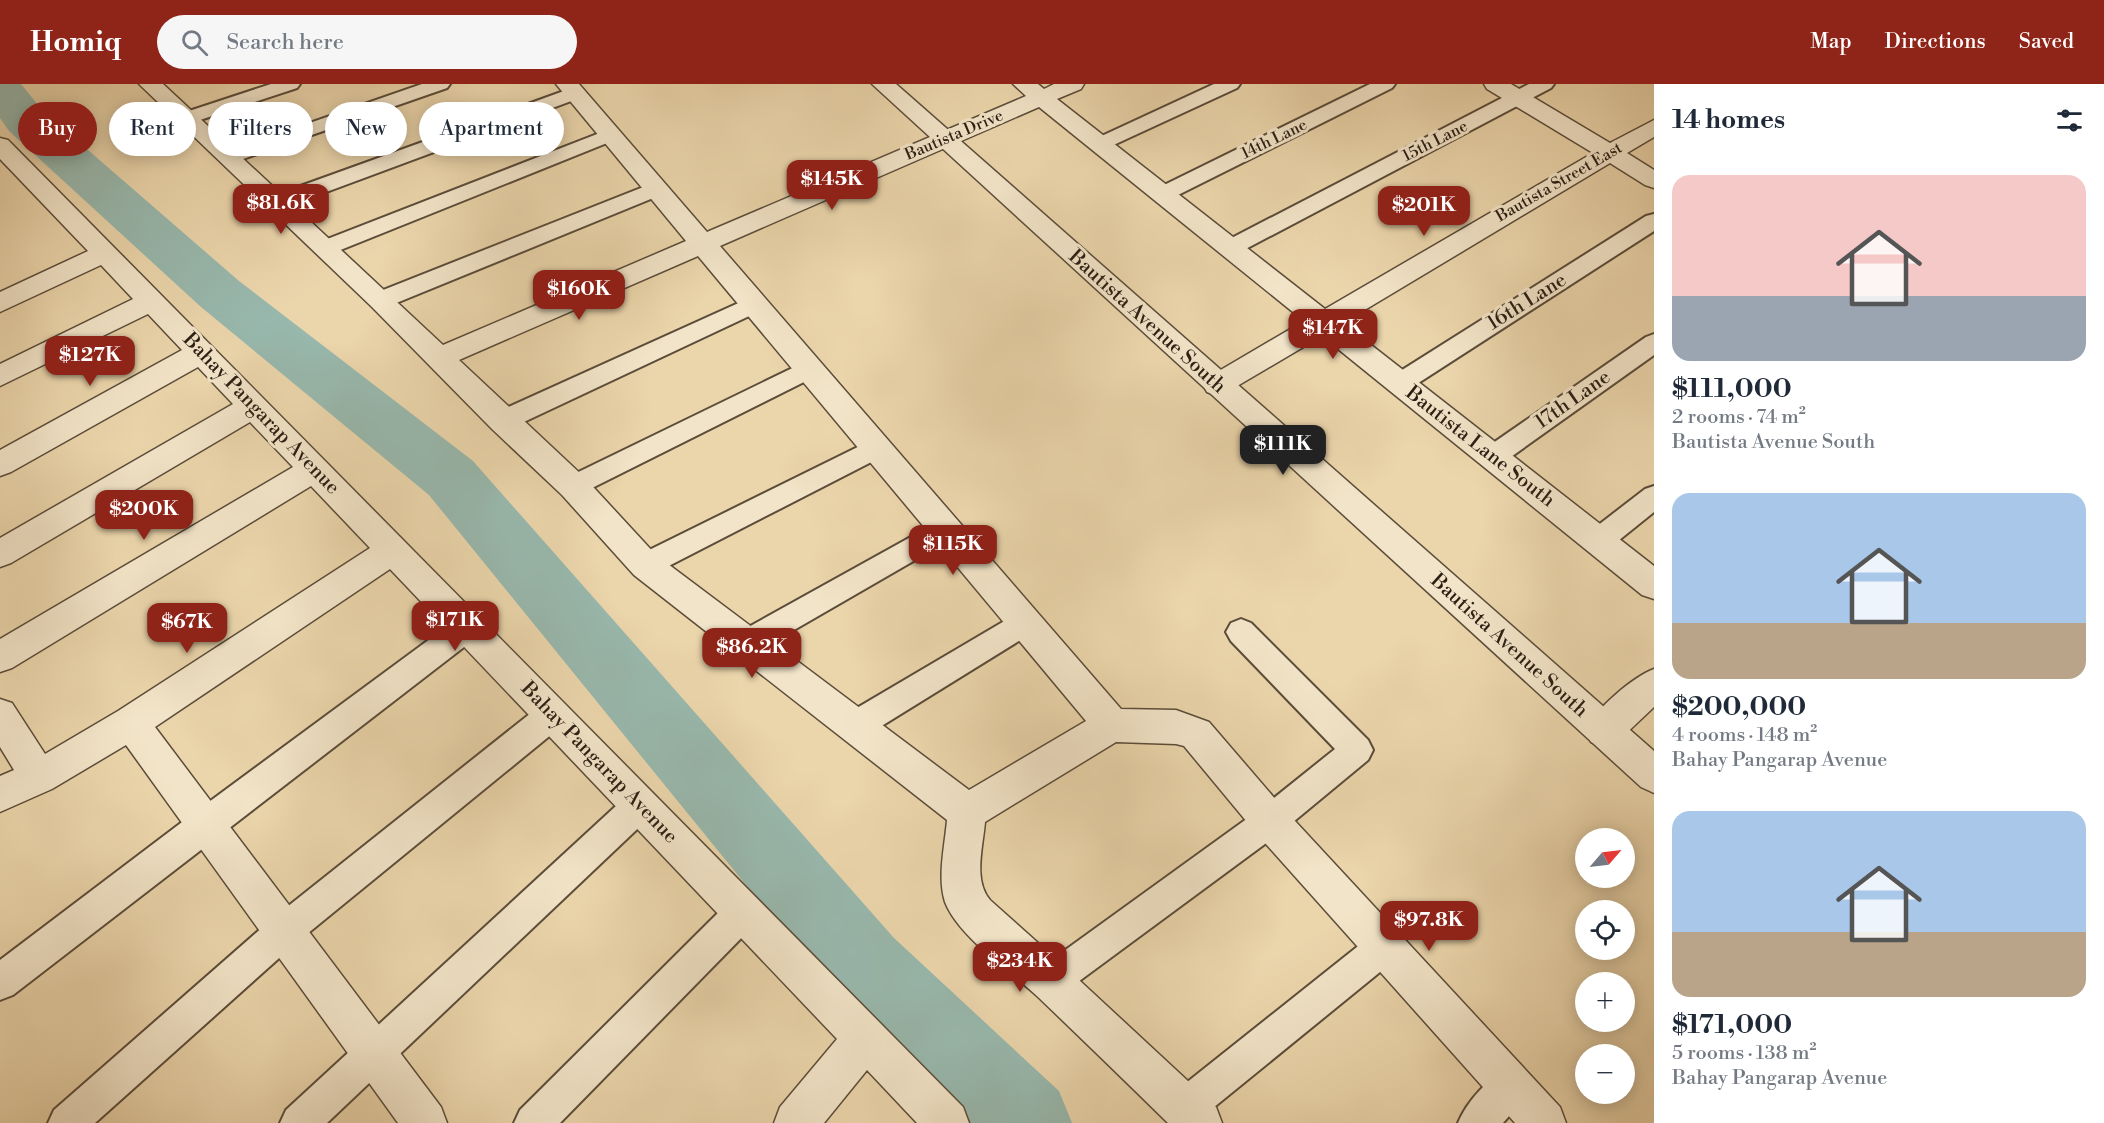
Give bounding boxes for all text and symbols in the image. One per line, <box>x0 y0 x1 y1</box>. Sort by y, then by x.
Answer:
search box <box>157 15 577 69</box>
text: Homiq <box>30 25 121 60</box>
icon: search <box>178 26 211 59</box>
text: Search here <box>226 29 344 56</box>
text: Map <box>1810 29 1852 55</box>
text: Directions <box>1885 29 1986 55</box>
text: Saved <box>2019 29 2074 55</box>
chip: Buy <box>18 102 97 156</box>
chip: Rent <box>109 102 196 156</box>
chip: Filters <box>208 102 313 156</box>
chip: New <box>325 102 407 156</box>
chip: Apartment <box>419 102 564 156</box>
text: 14 homes <box>1672 104 1785 136</box>
icon: filters <box>2053 104 2086 137</box>
street label: Bautista Drive <box>901 105 1006 165</box>
street label: 14th Lane <box>1238 114 1310 164</box>
street label: 15th Lane <box>1399 116 1471 166</box>
street label: Bautista Street East <box>1491 138 1626 227</box>
pin: $145K <box>790 160 874 211</box>
text: $145K <box>801 167 863 192</box>
pin: $81.6K <box>232 184 330 235</box>
pin: $201K <box>1382 186 1466 237</box>
text: $81.6K <box>247 191 315 216</box>
text: $201K <box>1392 193 1456 218</box>
icon: home <box>1825 214 1933 322</box>
street label: Bautista Avenue South <box>1062 244 1231 399</box>
street label: 16th Lane <box>1483 268 1571 336</box>
pin: $160K <box>537 270 621 321</box>
text: $160K <box>547 277 611 302</box>
pin: $147K <box>1291 309 1375 360</box>
text: $147K <box>1302 316 1364 341</box>
street label: Bahay Pangarap Avenue <box>177 327 345 500</box>
pin: $127K <box>48 336 132 387</box>
text: $127K <box>59 343 121 368</box>
street label: 17th Lane <box>1530 365 1616 435</box>
text: $111,000 <box>1672 373 1792 405</box>
street label: Bautista Lane South <box>1400 380 1560 513</box>
text: 2 rooms · 74 m² <box>1672 405 1806 430</box>
pin: $111K <box>1241 425 1325 476</box>
text: Bautista Avenue South <box>1672 430 1875 455</box>
text: $111K <box>1254 432 1312 457</box>
pin: $200K <box>102 490 186 541</box>
text: $200K <box>109 497 179 522</box>
pin: $115K <box>911 525 995 576</box>
text: $115K <box>923 532 983 557</box>
icon: home <box>1825 532 1933 640</box>
street label: Bautista Avenue South <box>1424 568 1593 723</box>
pin: $171K <box>413 601 497 652</box>
pin: $67K <box>151 603 223 654</box>
text: $171K <box>426 608 484 633</box>
text: $67K <box>161 610 213 635</box>
pin: $86.2K <box>703 628 801 679</box>
text: $86.2K <box>716 635 788 660</box>
street label: Bahay Pangarap Avenue <box>515 676 683 849</box>
text: $200,000 <box>1672 691 1806 723</box>
text: 4 rooms · 148 m² <box>1672 723 1817 748</box>
text: Bahay Pangarap Avenue <box>1672 748 1887 773</box>
north arrow <box>1575 828 1635 888</box>
map controls <box>1575 828 1635 1104</box>
icon: home <box>1825 850 1933 958</box>
button: locate <box>1575 900 1635 960</box>
pin: $97.8K <box>1380 901 1478 952</box>
text: $97.8K <box>1394 908 1464 933</box>
pin: $234K <box>978 942 1062 993</box>
text: $234K <box>987 949 1053 974</box>
button: + <box>1575 972 1635 1032</box>
text: $171,000 <box>1672 1009 1792 1041</box>
text: 5 rooms · 138 m² <box>1672 1041 1816 1066</box>
button: − <box>1575 1044 1635 1104</box>
text: Bahay Pangarap Avenue <box>1672 1066 1887 1091</box>

